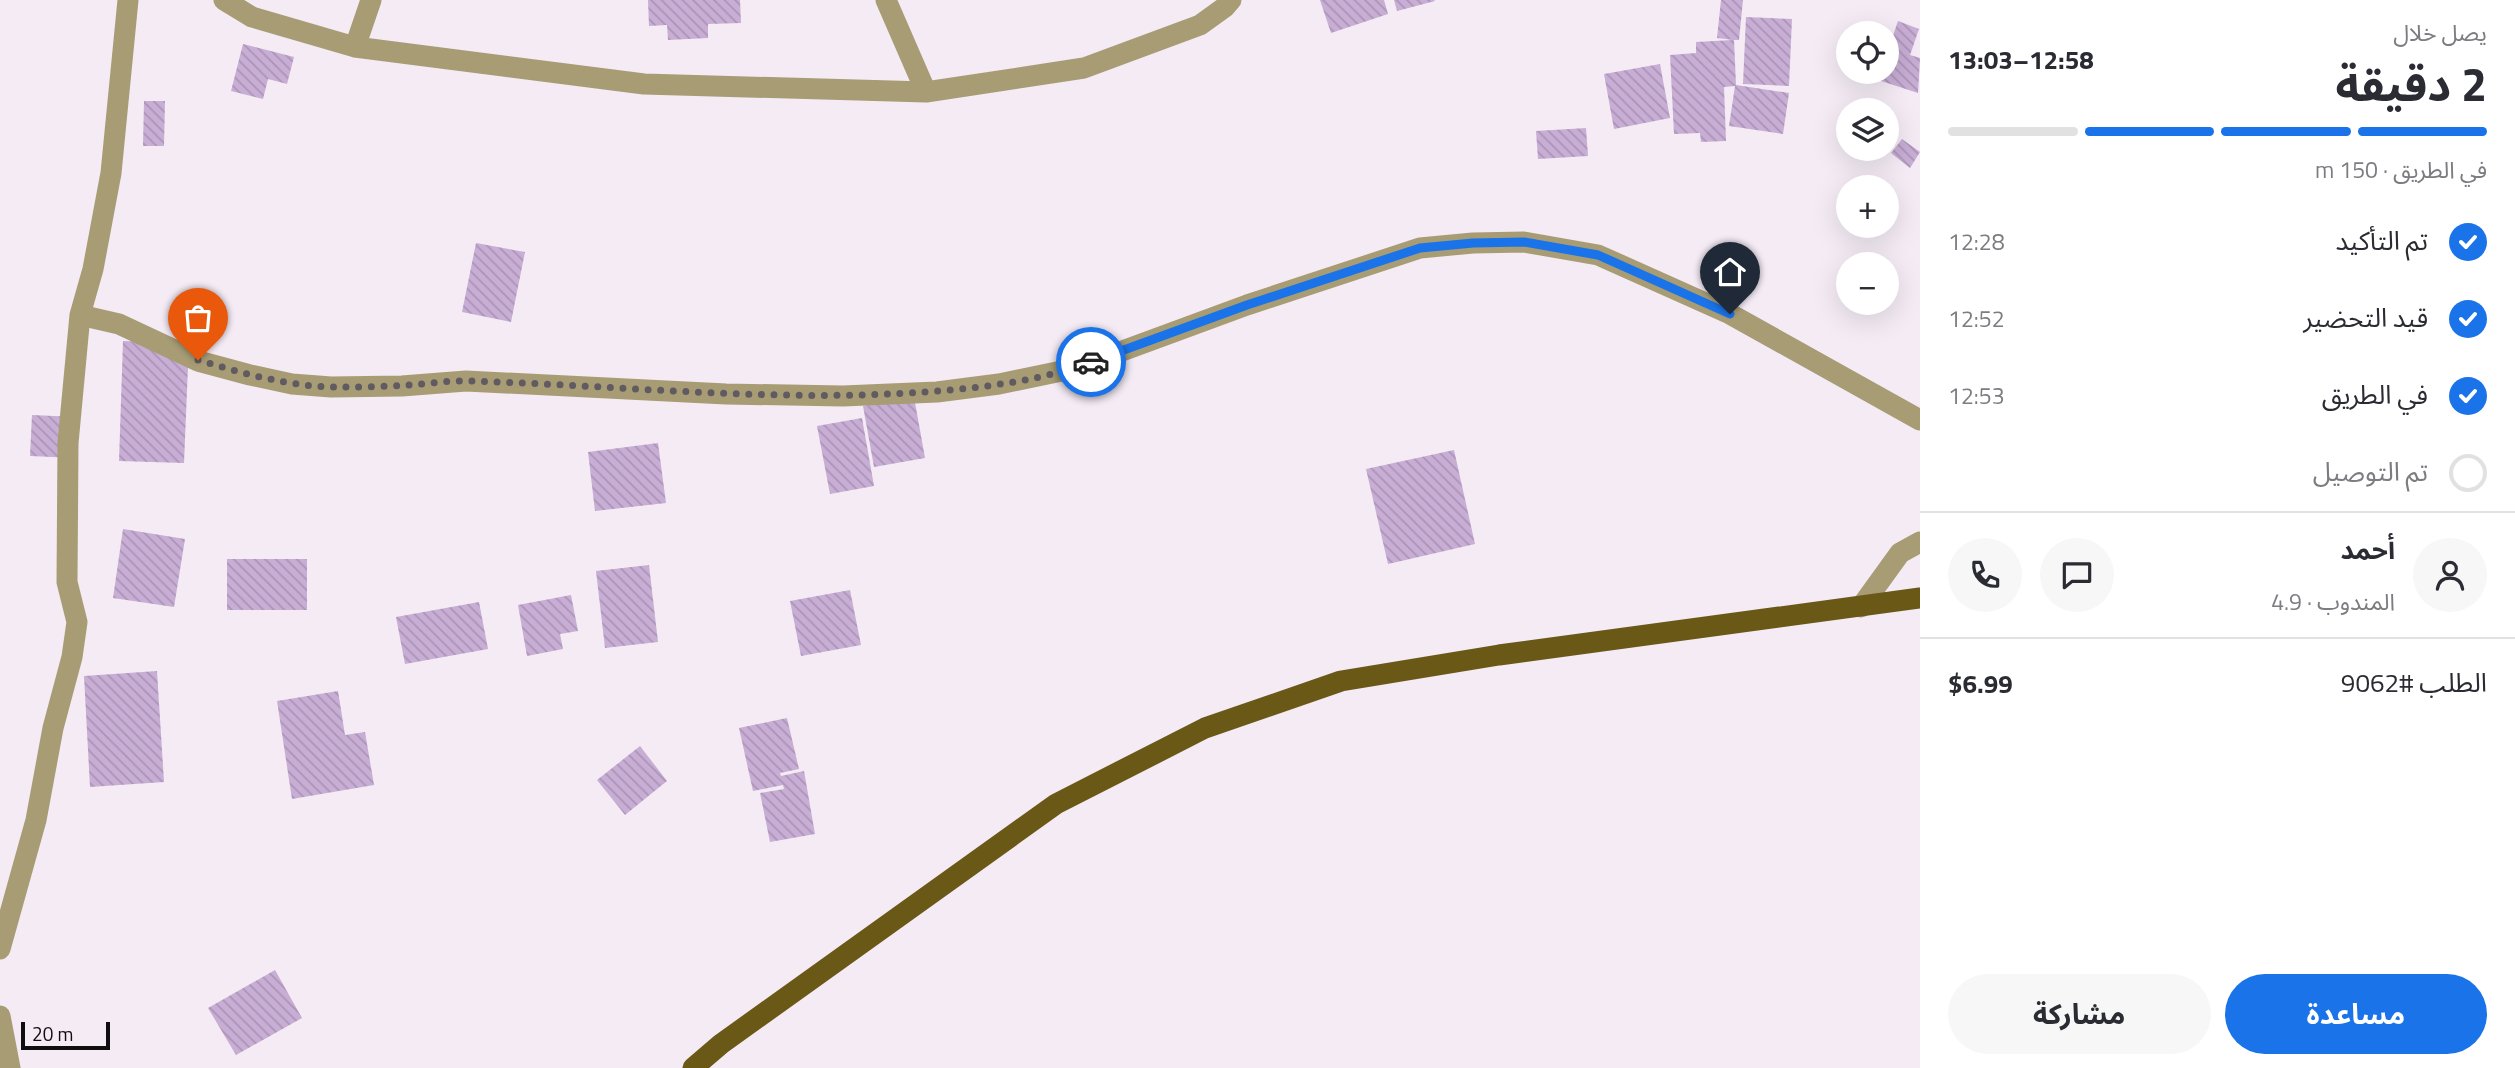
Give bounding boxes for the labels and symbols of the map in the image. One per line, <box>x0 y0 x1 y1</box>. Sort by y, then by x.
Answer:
pin <box>1700 242 1760 314</box>
pin <box>168 288 228 360</box>
courier <box>1056 327 1126 397</box>
scale bar <box>21 1019 110 1051</box>

